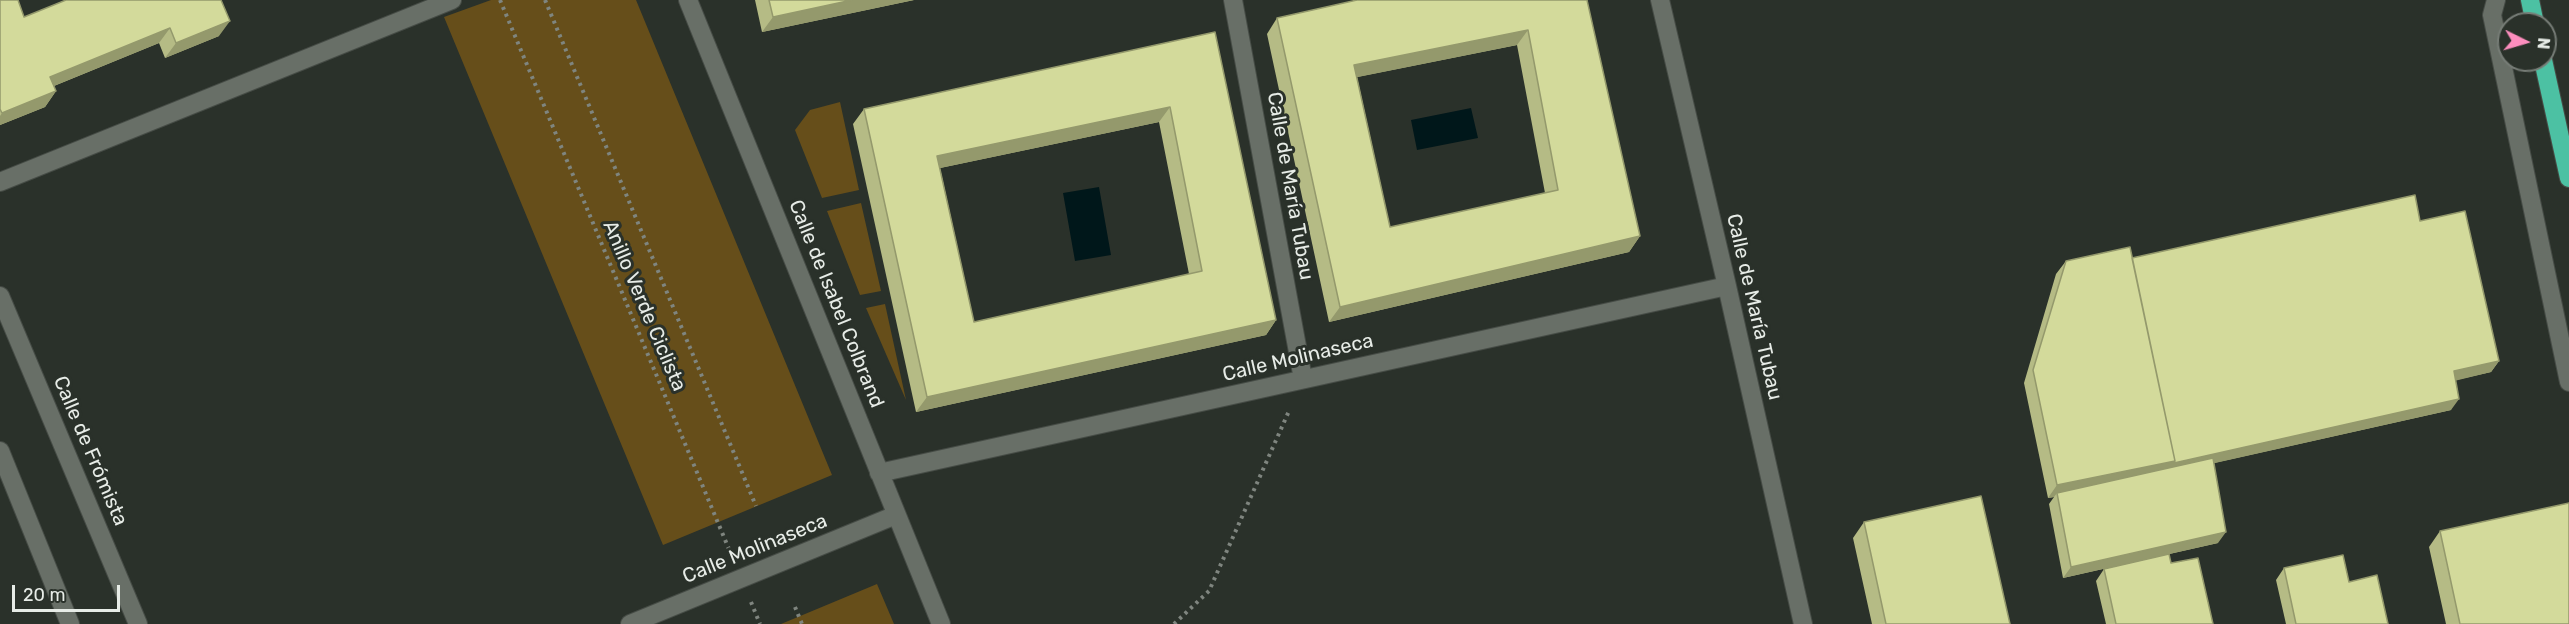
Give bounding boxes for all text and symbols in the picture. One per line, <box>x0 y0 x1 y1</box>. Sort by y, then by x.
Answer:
north arrow <box>2497 12 2557 72</box>
text: N <box>2533 37 2553 50</box>
street label: Calle de María Tubau <box>1262 90 1318 282</box>
street label: Calle de Isabel Colbrand <box>783 197 889 411</box>
street label: Calle de María Tubau <box>1721 211 1787 403</box>
street label: Anillo Verde Ciclista <box>597 217 691 395</box>
street label: Calle Molinaseca <box>1220 329 1376 387</box>
street label: Calle de Frómista <box>48 373 132 529</box>
street label: Calle Molinaseca <box>679 509 831 589</box>
scale bar <box>15 573 123 611</box>
text: 20 m <box>23 584 65 606</box>

